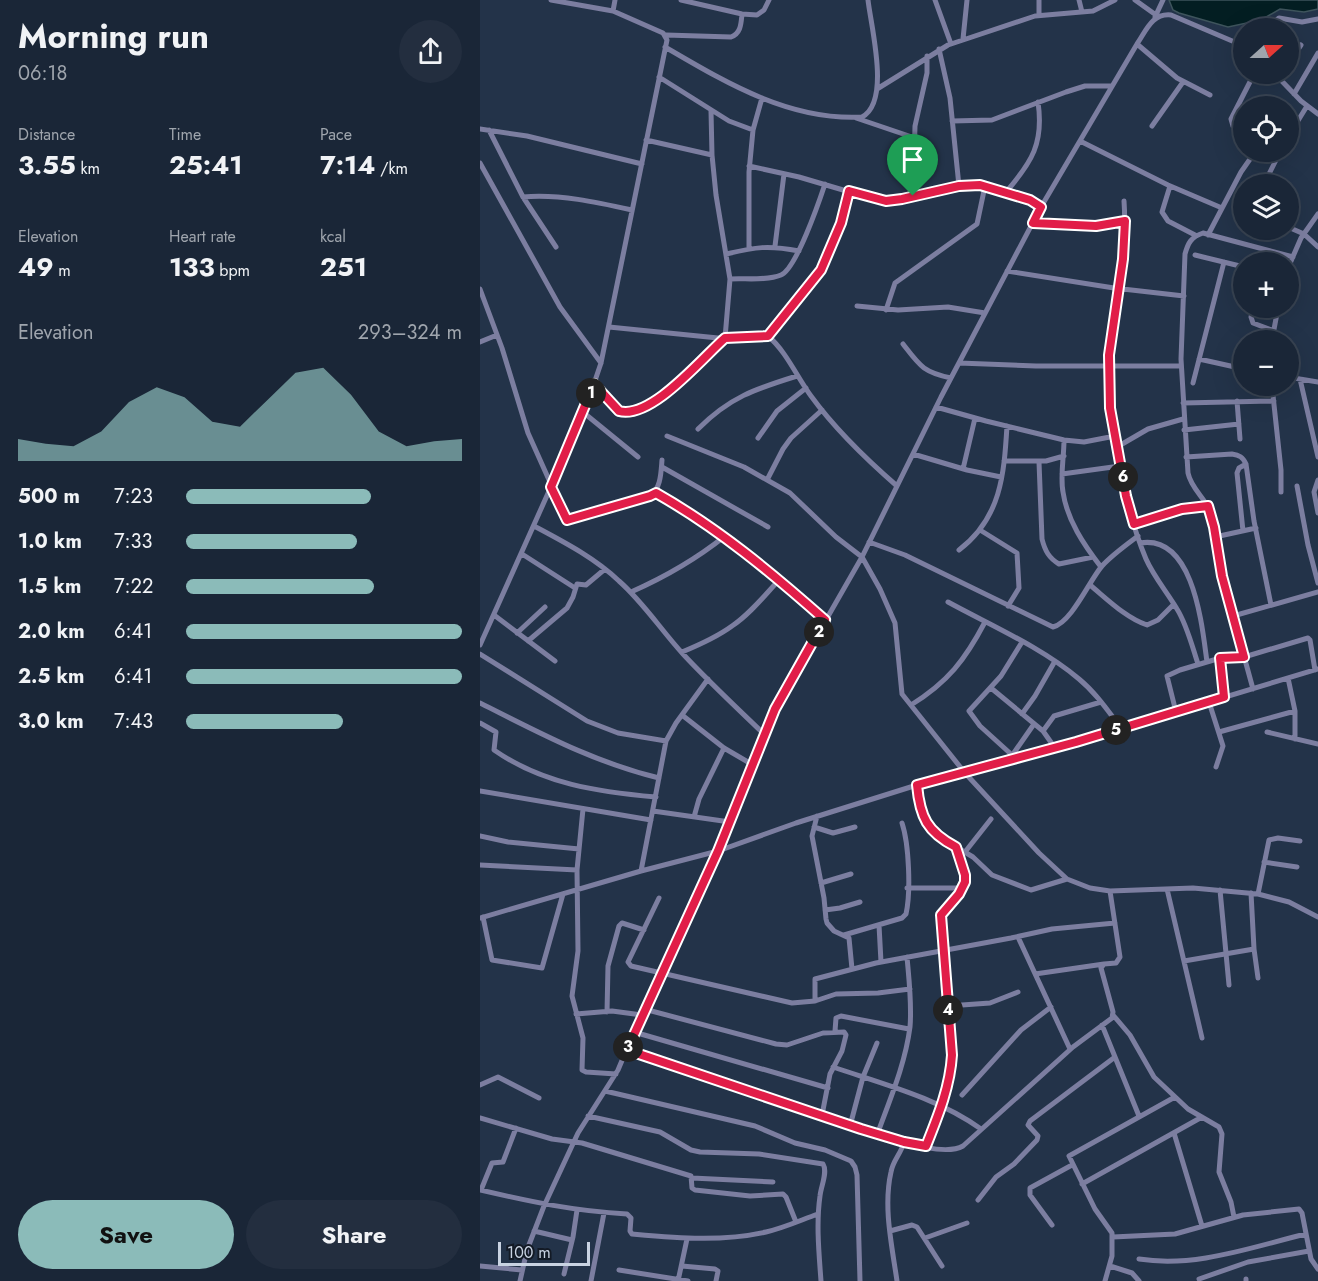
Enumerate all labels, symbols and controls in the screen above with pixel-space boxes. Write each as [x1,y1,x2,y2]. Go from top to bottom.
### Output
text: Morning run [18,13,209,60]
north arrow [1233,18,1299,84]
map controls [1233,18,1299,396]
button: share [399,20,462,83]
text: 06:18 [18,59,67,88]
button: locate [1233,96,1299,162]
text: Distance [18,123,75,146]
text: Time [169,123,201,146]
text: Pace [320,123,352,146]
pin [887,134,938,196]
icon: arrive [896,143,929,176]
text: 3.55 [18,146,76,184]
text: 25:41 [169,146,243,184]
text: 7:14 [320,146,375,184]
text: km [76,157,100,180]
text: /km [375,157,408,180]
button: layers [1233,174,1299,240]
text: Elevation [18,225,78,248]
text: Heart rate [169,225,236,248]
text: kcal [320,225,346,248]
text: 49 [18,248,54,286]
text: 133 [169,248,215,286]
text: 251 [320,248,367,286]
button: + [1233,252,1299,318]
text: m [54,259,71,282]
text: bpm [215,259,250,282]
text: Elevation [18,318,93,347]
text: 293–324 m [358,318,462,347]
button: − [1233,330,1299,396]
pin: 1 [576,378,606,408]
text: 1 [587,381,595,404]
pin: 6 [1108,462,1138,492]
text: 6 [1118,465,1128,488]
text: 500 m [18,482,80,511]
text: 7:23 [114,482,153,511]
text: 1.0 km [18,527,82,556]
text: 7:33 [114,527,152,556]
text: 1.5 km [18,572,81,601]
text: 7:22 [114,572,153,601]
text: 2.0 km [18,617,85,646]
text: 6:41 [114,617,152,646]
pin: 2 [804,617,834,647]
text: 2 [814,620,824,643]
text: 2.5 km [18,662,84,691]
text: 6:41 [114,662,152,691]
text: 3.0 km [18,707,84,736]
text: 7:43 [114,707,153,736]
pin: 5 [1101,715,1131,745]
text: 5 [1111,718,1121,741]
pin: 4 [933,995,963,1025]
text: 4 [942,998,954,1021]
pin: 3 [613,1032,643,1062]
text: 3 [623,1035,633,1058]
button: Save [18,1200,234,1269]
button: Share [246,1200,462,1269]
scale bar [498,1239,590,1266]
text: 100 m [507,1241,551,1264]

